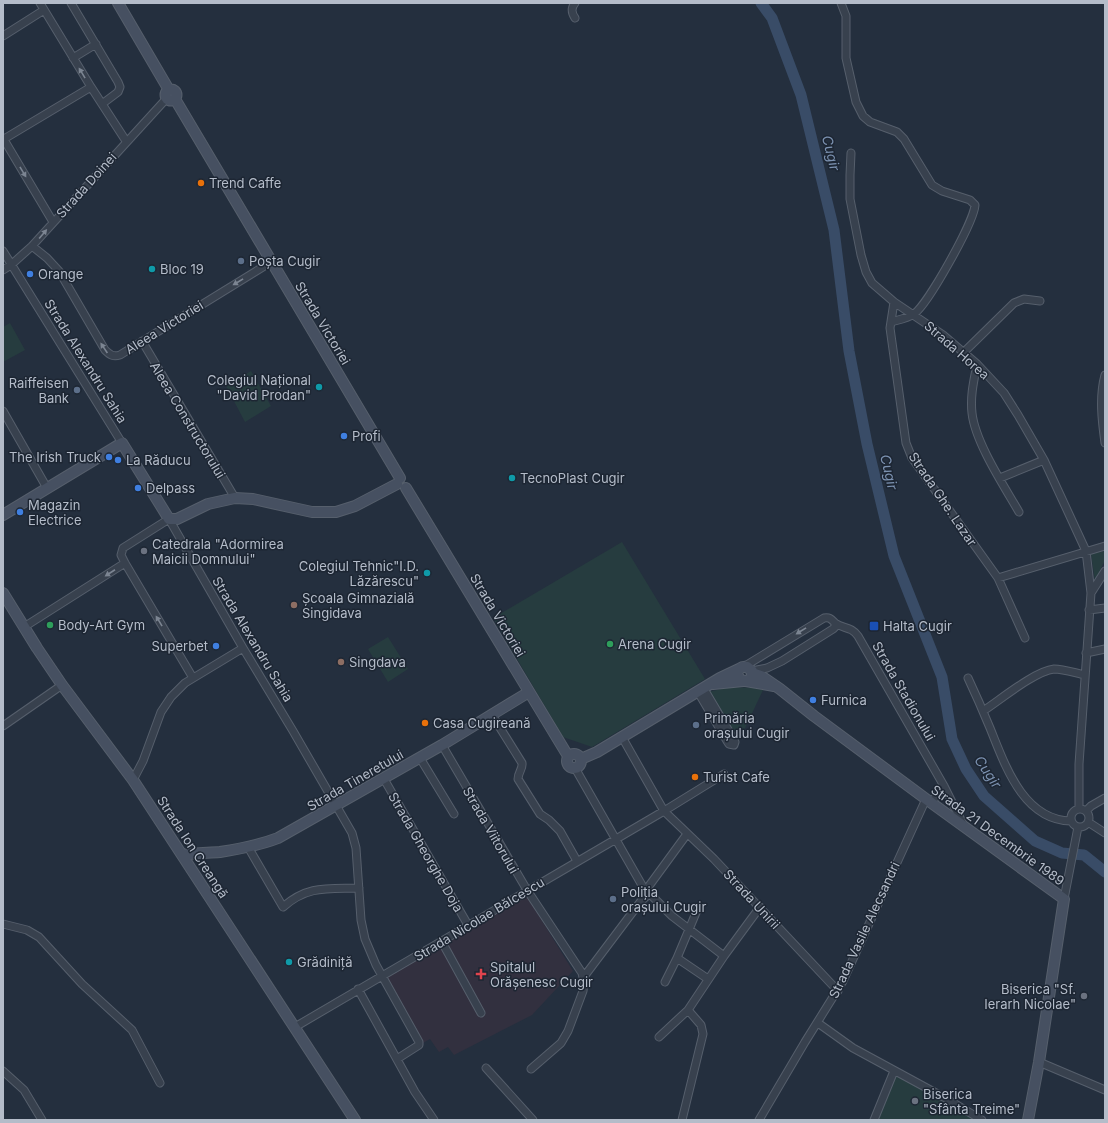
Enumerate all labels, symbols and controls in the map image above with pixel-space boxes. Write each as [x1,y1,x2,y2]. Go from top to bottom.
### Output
one-way arrow [79,67,86,79]
water label: Cugir [819,133,844,173]
street label: Strada Doinei [52,149,120,221]
one-way arrow [20,166,27,178]
place label: Trend Caffe [209,175,281,191]
marker: Trend Caffe [196,178,206,188]
one-way arrow [38,228,47,239]
place label: Poșta Cugir [249,253,320,269]
marker: Poșta Cugir [236,256,246,266]
place label: Bloc 19 [160,261,204,277]
marker: Bloc 19 [147,264,157,274]
place label: Orange [38,266,83,282]
marker: Orange [25,269,35,279]
one-way arrow [232,279,244,286]
street label: Strada Victoriei [292,279,354,367]
street label: Strada Alexandru Sahia [41,296,131,426]
street label: Aleea Victoriei [122,297,206,357]
street label: Strada Horea [921,317,993,383]
one-way arrow [100,343,108,353]
street label: Aleea Constructorului [147,359,229,481]
place label: Colegiul Național "David Prodan" [207,372,311,403]
place label: Raiffeisen Bank [9,375,69,406]
marker: Colegiul Național "David Prodan" [314,382,324,392]
marker: Raiffeisen Bank [72,385,82,395]
place label: Profi [352,428,381,444]
marker: Profi [339,431,349,441]
place label: The Irish Truck [9,449,101,465]
street label: Strada Ghe. Lazar [906,449,980,549]
marker: The Irish Truck [104,452,114,462]
place label: La Răducu [126,452,191,468]
water label: Cugir [877,453,902,492]
marker: La Răducu [113,455,123,465]
place label: TecnoPlast Cugir [520,470,625,486]
marker: TecnoPlast Cugir [507,473,517,483]
place label: Delpass [146,480,195,496]
marker: Delpass [133,483,143,493]
place label: Magazin Electrice [28,497,81,528]
marker: Magazin Electrice [15,507,25,517]
place label: Catedrala "Adormirea Maicii Domnului" [152,536,284,567]
marker: Catedrala "Adormirea Maicii Domnului" [139,546,149,556]
place label: Colegiul Tehnic"I.D. Lăzărescu" [299,558,419,589]
marker: Colegiul Tehnic"I.D. Lăzărescu" [422,568,432,578]
one-way arrow [104,569,115,576]
street label: Strada Victoriei [467,571,529,659]
street label: Strada Alexandru Sahia [209,574,297,704]
place label: Școala Gimnazială Singidava [302,590,414,621]
marker: Școala Gimnazială Singidava [289,600,299,610]
one-way arrow [155,616,163,626]
place label: Body-Art Gym [58,617,145,633]
place label: Halta Cugir [883,618,952,634]
marker: Body-Art Gym [45,620,55,630]
marker: Halta Cugir [868,620,880,632]
one-way arrow [796,628,807,635]
place label: Arena Cugir [618,636,691,652]
place label: Superbet [152,638,208,654]
marker: Arena Cugir [605,639,615,649]
street label: Strada Stadionului [869,639,939,743]
marker: Superbet [211,641,221,651]
place label: Singdava [349,654,406,670]
marker: Singdava [336,657,346,667]
place label: Furnica [821,692,867,708]
marker: Furnica [808,695,818,705]
place label: Primăria orașului Cugir [704,710,789,741]
place label: Casa Cugireană [433,715,531,731]
marker: Casa Cugireană [420,718,430,728]
marker: Primăria orașului Cugir [691,720,701,730]
street label: Strada Tineretului [304,746,406,814]
water label: Cugir [971,752,1006,792]
place label: Turist Cafe [703,769,770,785]
marker: Turist Cafe [690,772,700,782]
street label: Strada 21 Decembrie 1989 [928,781,1068,889]
street label: Strada Viitorului [460,784,522,876]
street label: Strada Gheorghe Doja [385,789,467,915]
street label: Strada Ion Creangă [154,793,232,901]
street label: Strada Vasile Alecsandri [825,859,903,1001]
street label: Strada Unirii [720,866,784,932]
street label: Strada Nicolae Bălcescu [411,874,547,964]
place label: Poliția orașului Cugir [621,884,706,915]
marker: Poliția orașului Cugir [608,894,618,904]
place label: Grădiniță [297,954,352,971]
marker: Grădiniță [284,957,294,967]
place label: Spitalul Orășenesc Cugir [490,959,593,990]
marker: Spitalul Orășenesc Cugir [475,968,487,980]
place label: Biserica "Sf. Ierarh Nicolae" [984,981,1076,1012]
marker: Biserica "Sf. Ierarh Nicolae" [1079,991,1089,1001]
place label: Biserica "Sfânta Treime" [923,1086,1020,1117]
marker: Biserica "Sfânta Treime" [910,1096,920,1106]

